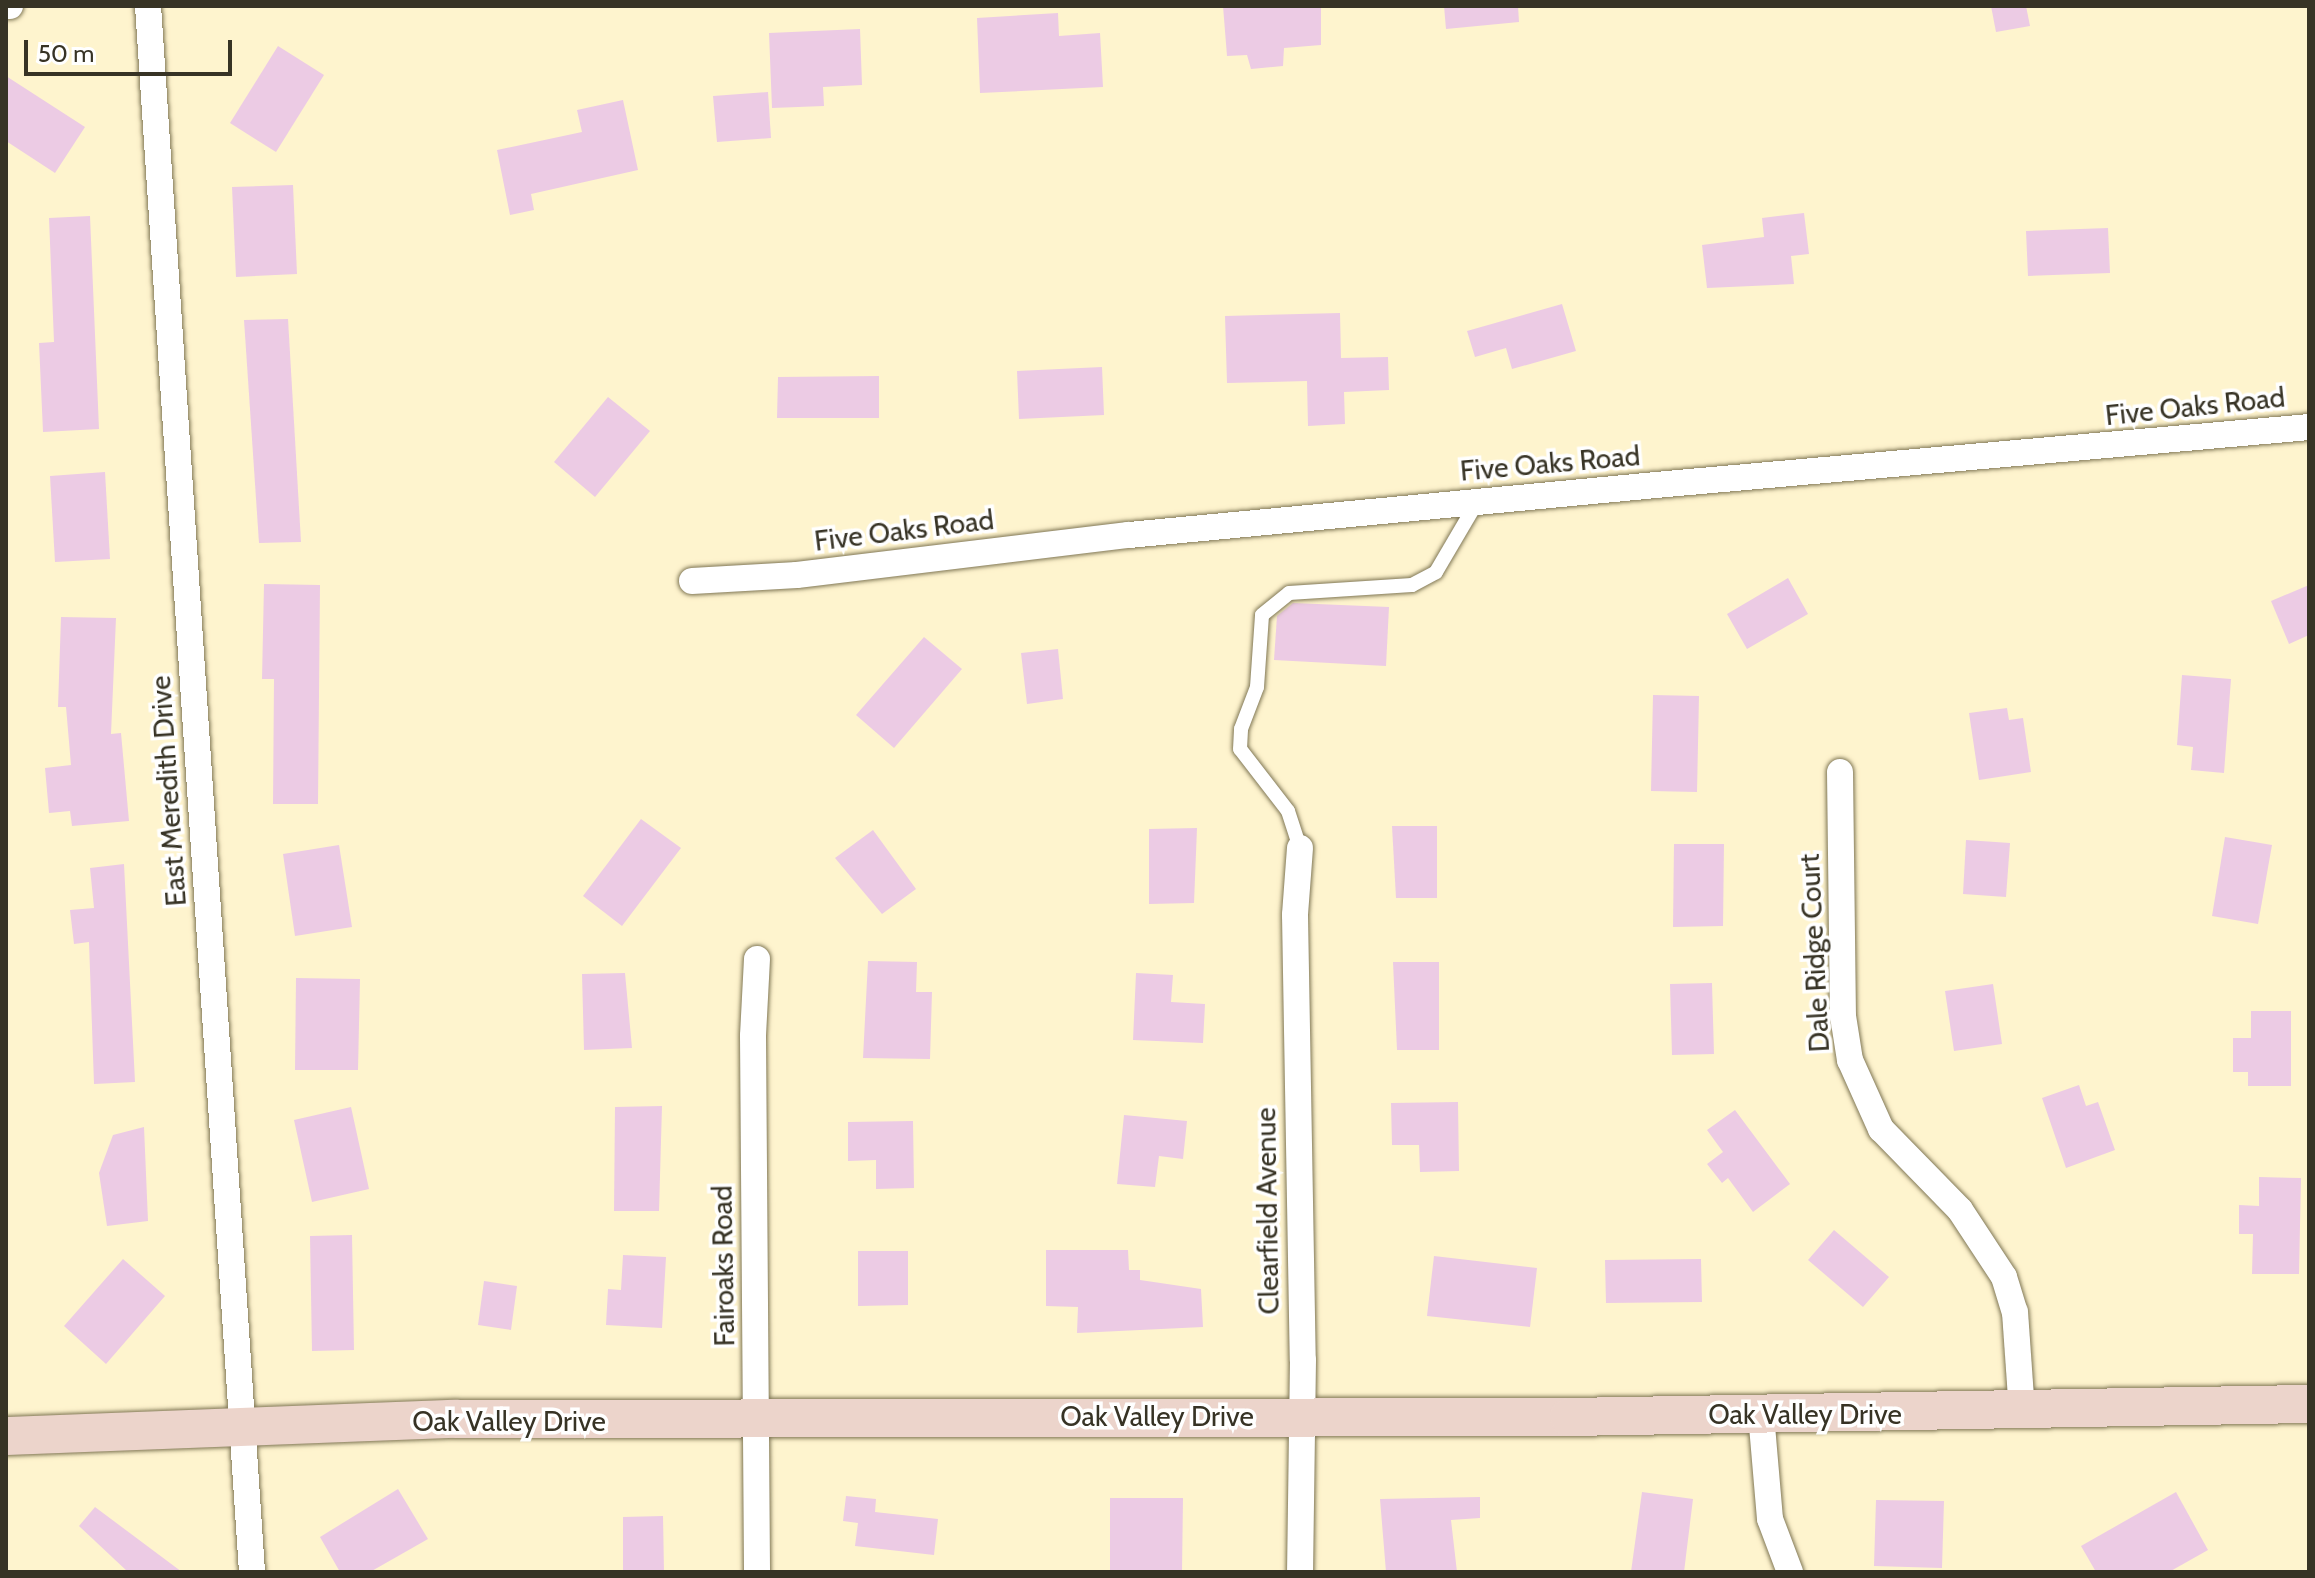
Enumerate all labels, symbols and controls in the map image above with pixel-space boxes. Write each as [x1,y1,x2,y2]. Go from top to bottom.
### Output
scale bar [28,24,236,74]
text: 50 m [38,39,94,68]
street label: Five Oaks Road [2104,380,2286,432]
street label: Five Oaks Road [1459,438,1641,488]
street label: Five Oaks Road [812,502,996,558]
street label: East Meredith Drive [143,675,193,907]
street label: Dale Ridge Court [1792,853,1836,1053]
street label: Clearfield Avenue [1248,1107,1286,1315]
street label: Fairoaks Road [705,1185,741,1347]
street label: Oak Valley Drive [1708,1397,1902,1431]
street label: Oak Valley Drive [1060,1399,1254,1433]
street label: Oak Valley Drive [412,1404,606,1438]

